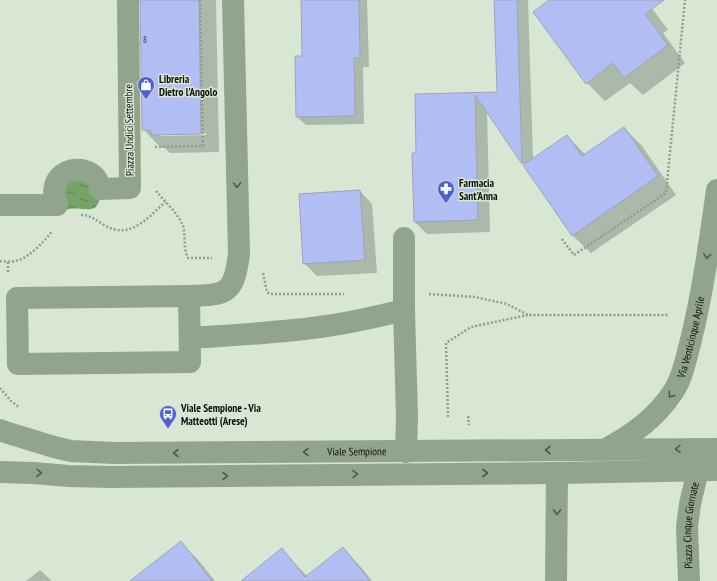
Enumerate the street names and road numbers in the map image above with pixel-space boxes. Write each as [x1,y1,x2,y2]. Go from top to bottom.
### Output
street label: Piazza Undici Settembre [121,83,137,176]
street label: Via Venticinque Aprile [674,295,707,381]
street label: Viale Sempione [326,444,387,459]
street label: Piazza Cinque Giornate [680,480,702,569]

